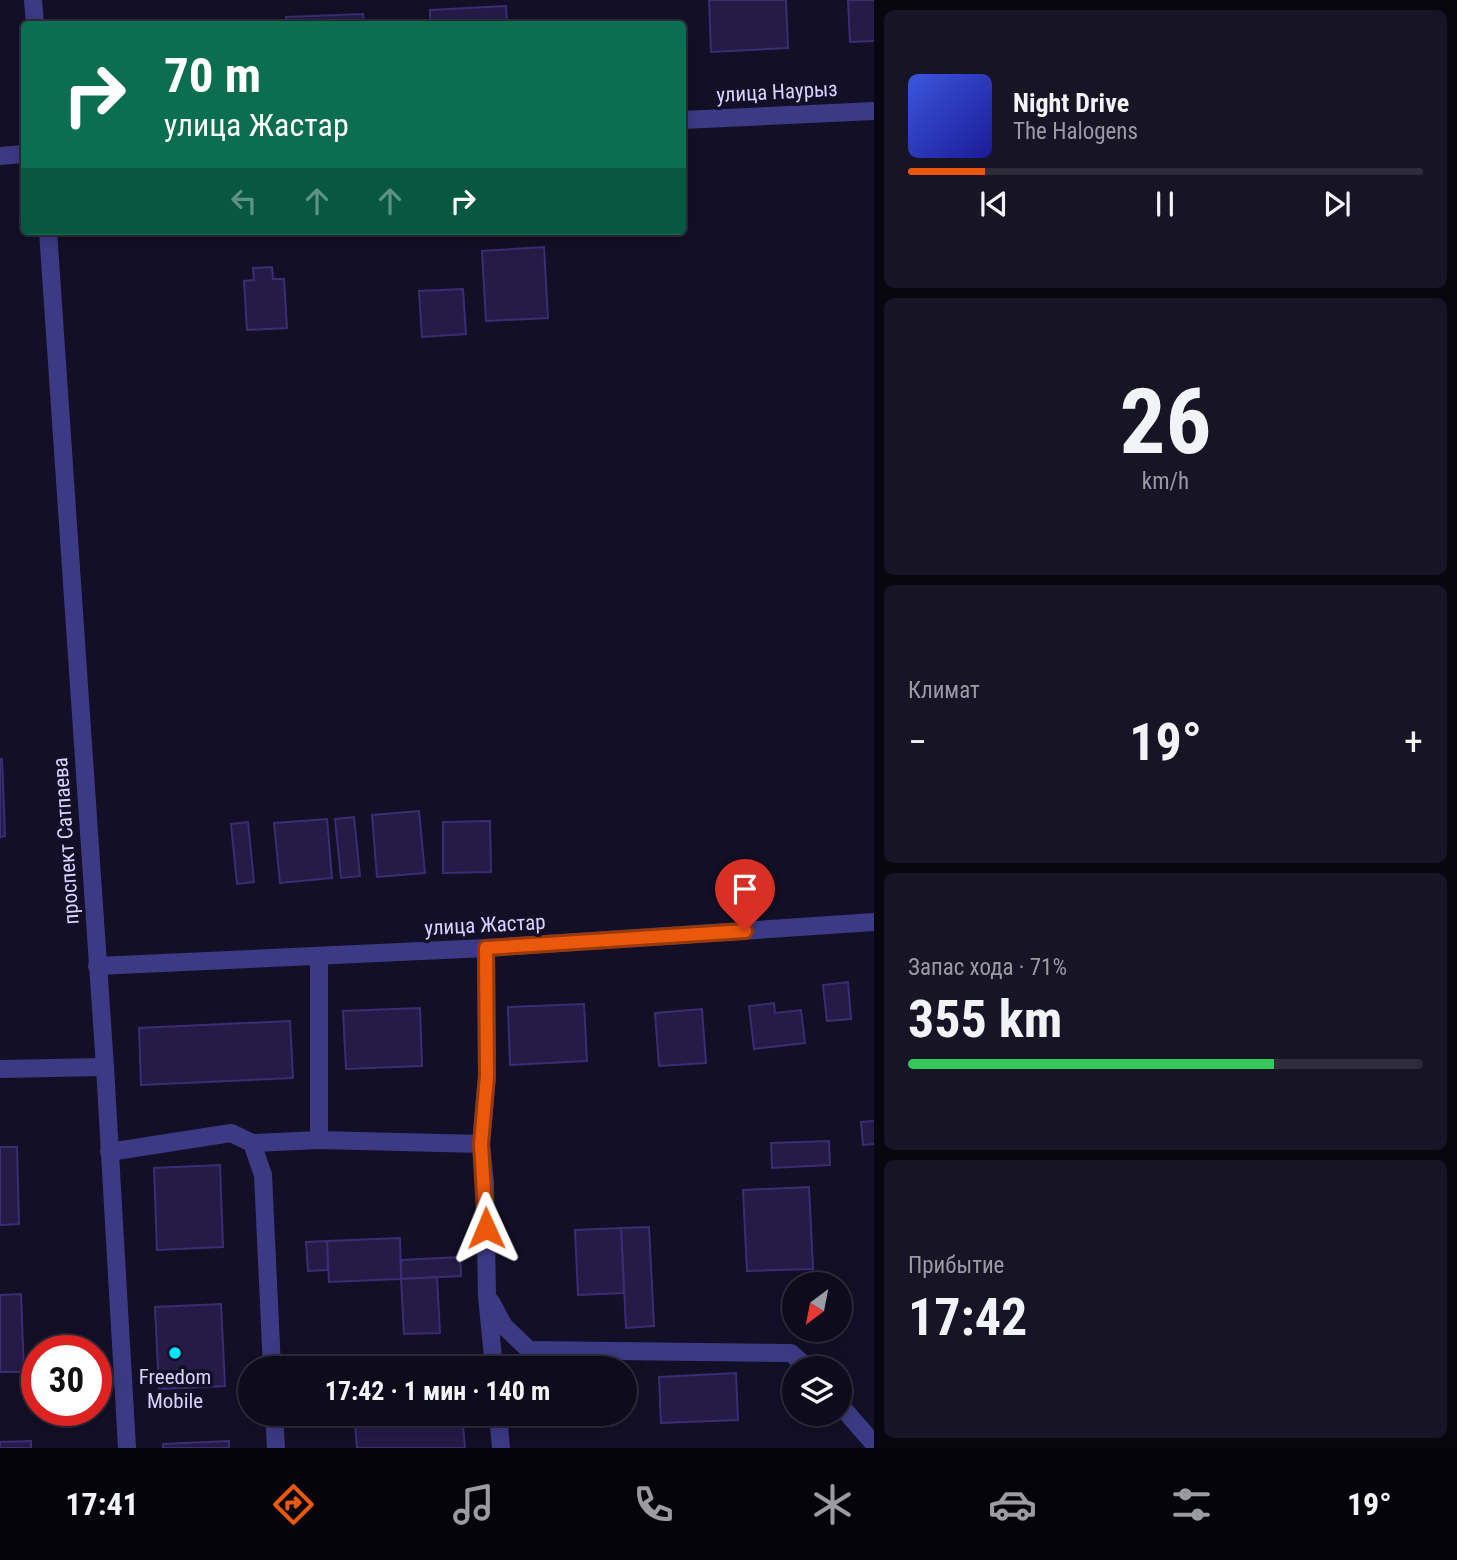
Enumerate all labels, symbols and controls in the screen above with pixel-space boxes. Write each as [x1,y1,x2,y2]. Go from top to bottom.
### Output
text: 70 m [164,47,261,104]
icon: right [49,49,140,140]
street label: улица Наурыз [716,77,838,107]
text: Night Drive [1013,88,1129,118]
text: улица Жастар [164,106,349,144]
text: The Halogens [1013,118,1138,145]
icon: left [225,182,263,220]
icon: ahead [298,182,336,220]
icon: ahead [371,182,409,220]
icon: right [444,182,482,220]
icon: previous [975,185,1013,223]
icon: pause [1146,185,1184,223]
icon: next [1318,185,1356,223]
text: 26 [1120,369,1211,475]
text: km/h [1142,468,1189,495]
text: Климат [908,677,980,704]
text: 19° [1129,712,1202,773]
text: − [908,720,927,764]
text: + [1404,720,1423,764]
street label: проспект Сатпаева [48,757,84,925]
pin [715,859,775,931]
icon: arrive [726,870,764,908]
street label: улица Жастар [424,910,546,940]
text: Запас хода · 71% [908,954,1067,981]
text: 355 km [908,989,1062,1050]
position arrow [449,1191,523,1265]
text: Прибытие [908,1252,1004,1279]
north arrow [782,1272,852,1342]
map controls [782,1272,852,1426]
text: 17:42 [908,1287,1027,1348]
speed limit sign: 30 [21,1335,112,1426]
marker: Freedom Mobile [167,1345,183,1361]
button: layers [782,1356,852,1426]
place label: Freedom Mobile [139,1365,211,1413]
text: 17:42 · 1 мин · 140 m [325,1376,550,1406]
icon: directions [269,1480,318,1529]
icon: music [449,1480,498,1529]
icon: phone [629,1480,678,1529]
icon: climate [808,1480,857,1529]
icon: car [988,1480,1037,1529]
icon: filters [1167,1480,1216,1529]
text: 17:41 [65,1485,139,1523]
text: 19° [1347,1485,1392,1523]

